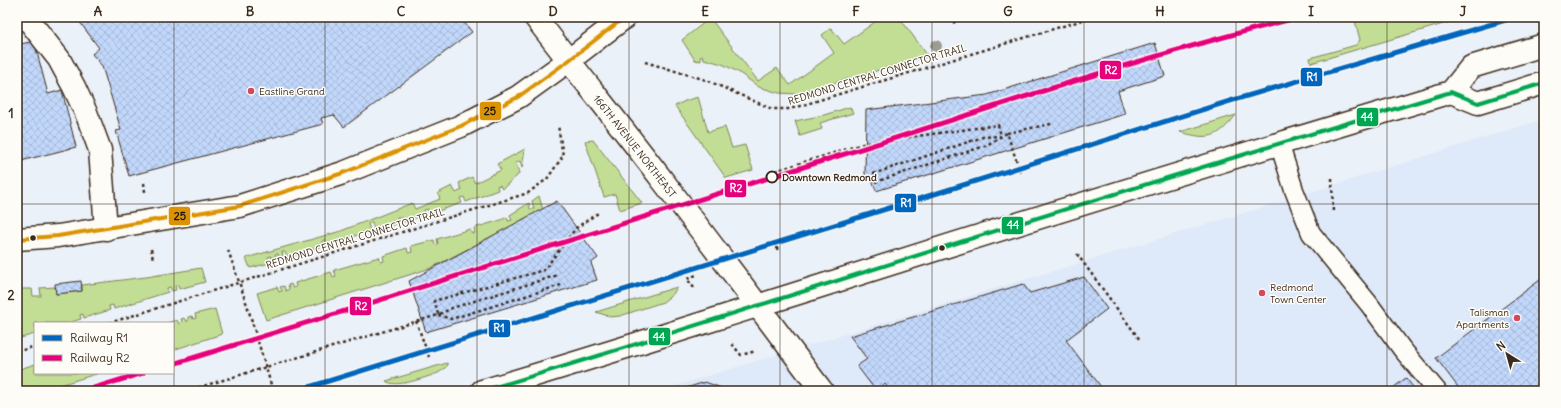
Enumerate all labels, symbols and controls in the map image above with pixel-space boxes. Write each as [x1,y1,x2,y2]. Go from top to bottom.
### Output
text: A [94,3,103,20]
text: B [246,3,255,20]
text: C [397,3,406,20]
text: D [548,3,558,20]
text: E [701,3,709,20]
text: F [852,3,860,20]
text: G [1003,3,1013,20]
text: H [1155,3,1165,20]
text: I [1308,3,1314,20]
text: J [1460,3,1467,20]
street label: REDMOND CENTRAL CONNECTOR TRAIL [786,41,969,108]
line badge: R2 [1099,60,1122,80]
text: R2 [1104,63,1118,77]
line badge: R1 [1300,67,1323,87]
text: R1 [1306,70,1318,84]
place label: Eastline Grand [259,85,325,98]
marker: Eastline Grand [246,86,256,96]
street label: 166TH AVENUE NORTHEAST [590,92,679,200]
line badge: 25 [479,101,502,121]
text: 25 [484,104,496,118]
text: 1 [8,105,14,122]
line badge: 44 [1356,107,1379,127]
text: 44 [1361,110,1374,124]
marker: Downtown Redmond [765,170,779,184]
place label: Downtown Redmond [782,171,877,184]
line badge: R2 [724,179,747,198]
text: R2 [729,181,743,195]
line badge: R1 [894,193,917,213]
text: R1 [900,196,912,210]
street label: REDMOND CENTRAL CONNECTOR TRAIL [264,205,447,272]
line badge: 25 [168,206,191,226]
text: 25 [174,209,186,223]
line badge: 44 [1001,216,1024,235]
text: 44 [1007,218,1020,232]
unlabelled marker [28,233,38,243]
unlabelled marker [937,243,947,253]
place label: Redmond Town Center [1270,281,1326,306]
text: 2 [7,287,15,304]
marker: Redmond Town Center [1257,288,1267,298]
line badge: R2 [349,296,372,316]
text: R2 [354,299,368,313]
place label: Talisman Apartments [1456,306,1509,331]
marker: Talisman Apartments [1512,313,1522,323]
line badge: R1 [488,319,511,338]
text: R1 [493,321,505,335]
legend [34,322,174,374]
line badge: 44 [648,327,671,346]
text: Railway R1 [70,330,128,345]
text: 44 [653,330,666,344]
north arrow [1487,334,1527,374]
text: N [1494,338,1508,354]
text: Railway R2 [70,350,130,365]

